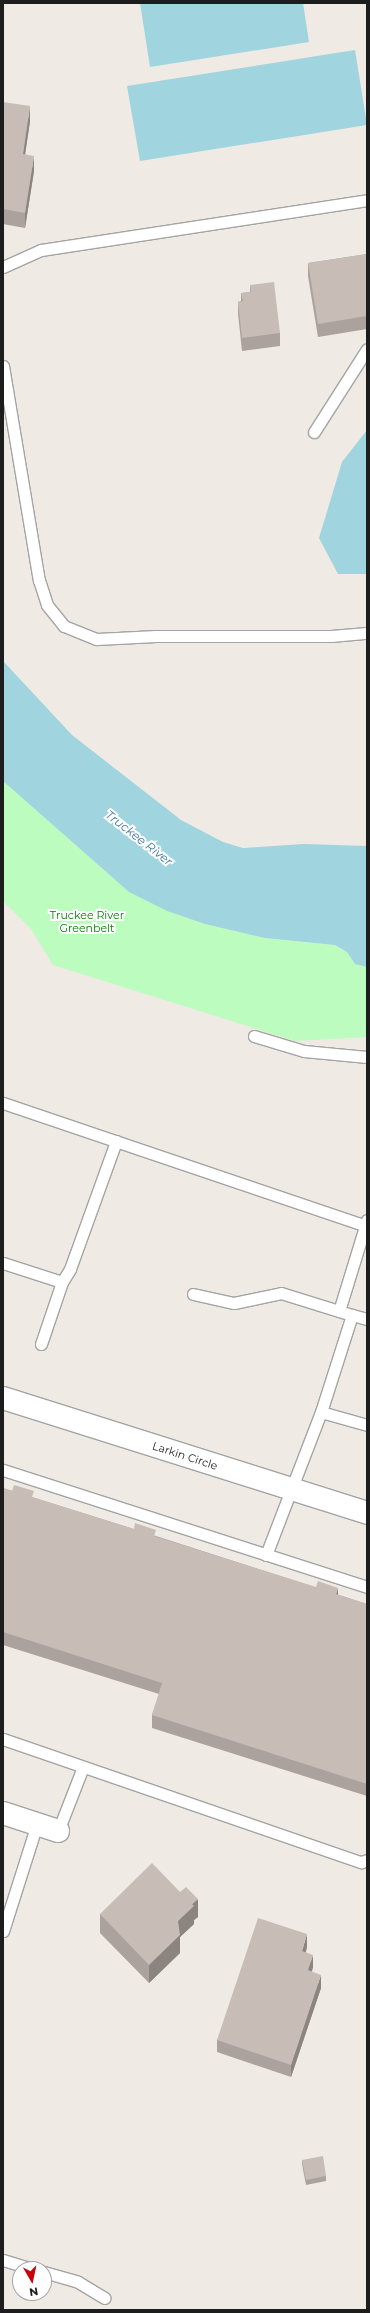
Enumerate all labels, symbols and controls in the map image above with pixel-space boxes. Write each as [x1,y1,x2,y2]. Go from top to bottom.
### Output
water label: Truckee River [103,807,175,869]
park label: Truckee River Greenbelt [50,909,124,935]
street label: Larkin Circle [151,1439,219,1473]
north arrow [12,2261,52,2301]
text: N [28,2284,39,2299]

